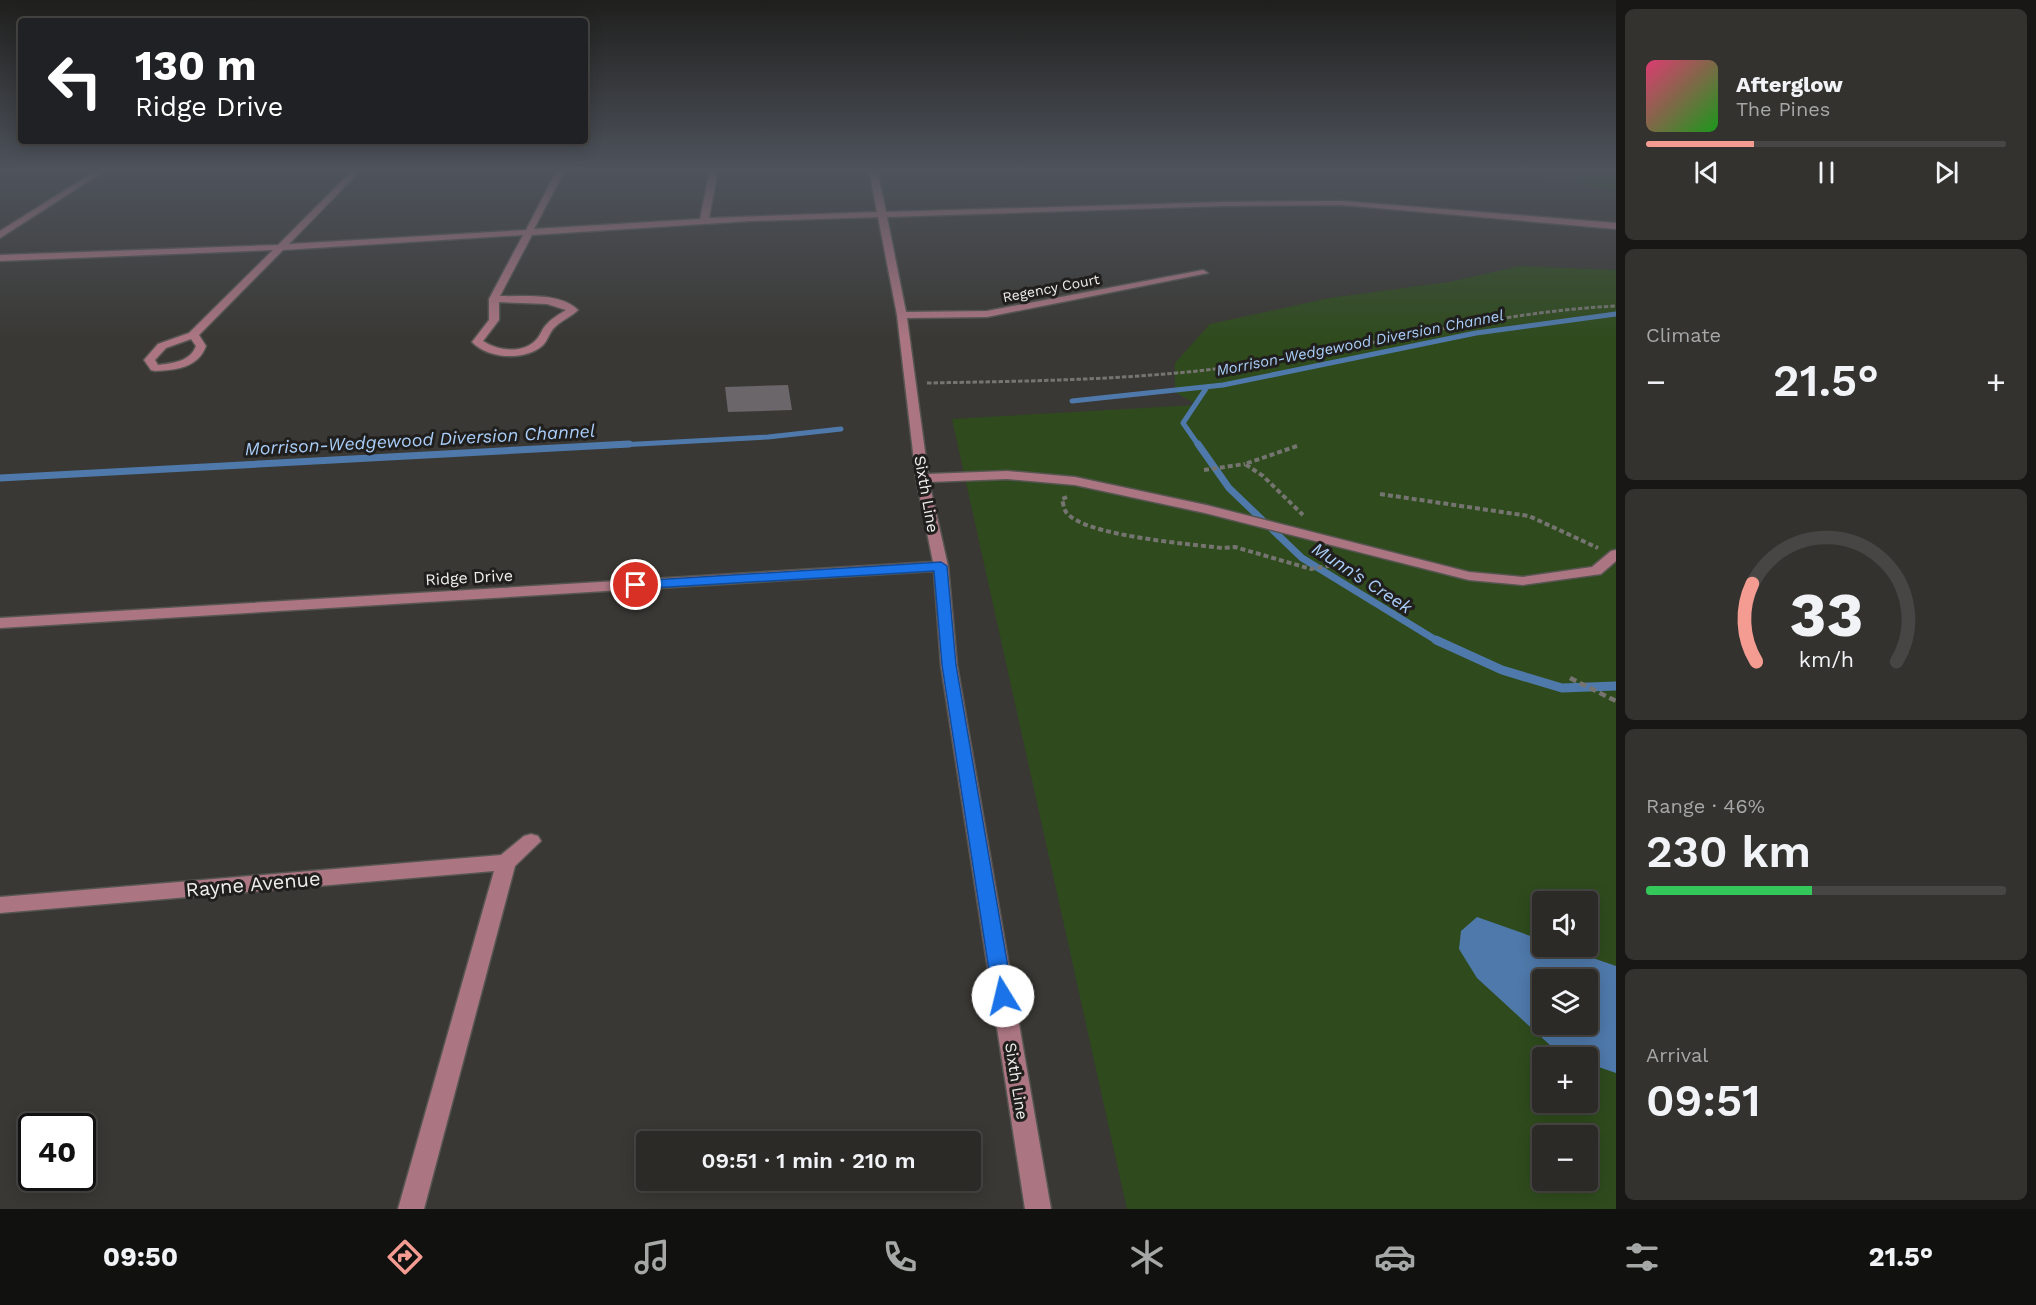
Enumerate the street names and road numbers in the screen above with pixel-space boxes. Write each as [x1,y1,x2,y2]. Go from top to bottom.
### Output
street label: Regency Court [1001,271,1101,305]
street label: Sixth Line [910,454,943,534]
street label: Ridge Drive [425,566,513,589]
street label: Rayne Avenue [185,866,321,902]
street label: Sixth Line [1001,1041,1032,1121]

